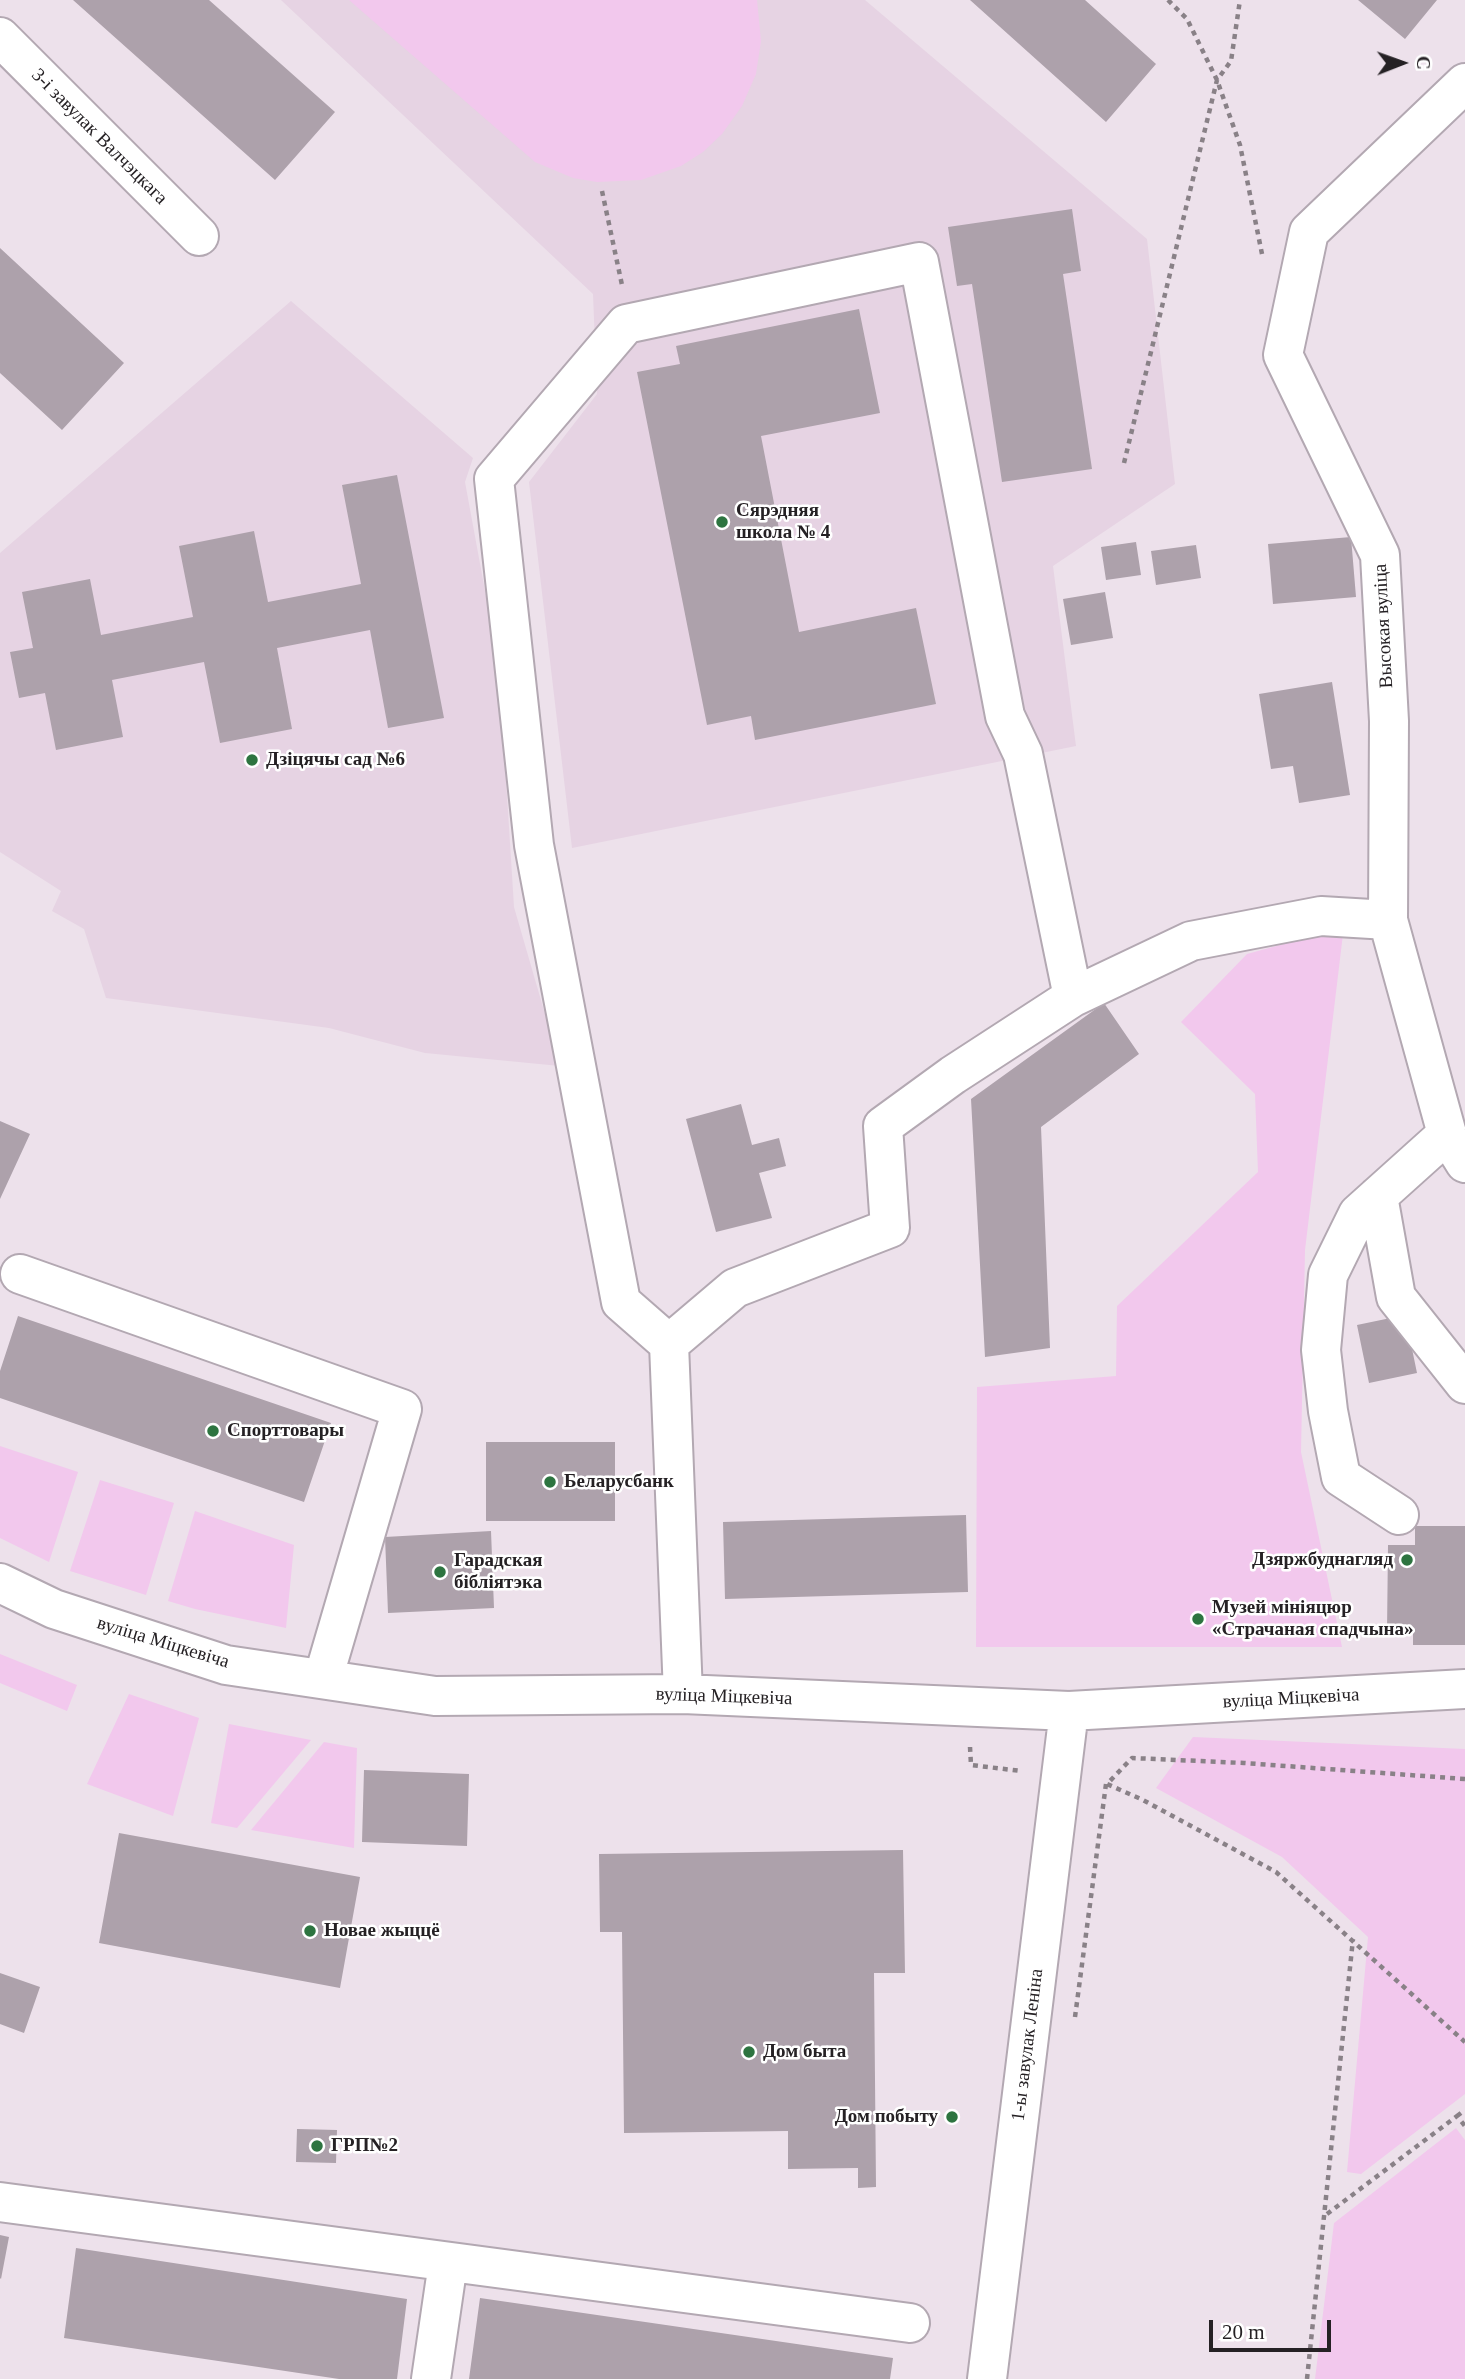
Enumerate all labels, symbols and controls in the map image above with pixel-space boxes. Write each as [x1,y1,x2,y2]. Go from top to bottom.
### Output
north arrow [1367,28,1437,98]
text: С [1413,56,1434,70]
street label: 3-і завулак Валчэцкага [26,64,172,210]
place label: Сярэдняя школа № 4 [736,500,830,544]
marker: Сярэдняя школа № 4 [714,514,730,530]
street label: Высокая вуліца [1369,563,1399,689]
place label: Дзіцячы сад №6 [266,749,405,771]
marker: Дзіцячы сад №6 [244,752,260,768]
place label: Спорттовары [227,1420,344,1442]
marker: Спорттовары [205,1423,221,1439]
place label: Беларусбанк [564,1471,674,1493]
marker: Беларусбанк [542,1474,558,1490]
place label: Дзяржбуднагляд [1252,1549,1393,1571]
place label: Гарадская бібліятэка [454,1550,542,1594]
marker: Дзяржбуднагляд [1399,1552,1415,1568]
marker: Гарадская бібліятэка [432,1564,448,1580]
place label: Музей мініяцюр «Страчаная спадчына» [1212,1597,1414,1641]
marker: Музей мініяцюр «Страчаная спадчына» [1190,1611,1206,1627]
street label: вуліца Міцкевіча [94,1612,232,1674]
street label: вуліца Міцкевіча [655,1683,793,1711]
street label: вуліца Міцкевіча [1222,1684,1360,1714]
place label: Новае жыццё [324,1920,440,1942]
marker: Новае жыццё [302,1923,318,1939]
street label: 1-ы завулак Леніна [1007,1967,1049,2123]
place label: Дом быта [763,2041,846,2063]
marker: Дом быта [741,2044,757,2060]
place label: Дом побыту [835,2106,938,2128]
marker: Дом побыту [944,2109,960,2125]
place label: ГРП№2 [331,2135,398,2157]
marker: ГРП№2 [309,2138,325,2154]
scale bar [1213,2306,1336,2350]
text: 20 m [1222,2320,1265,2344]

